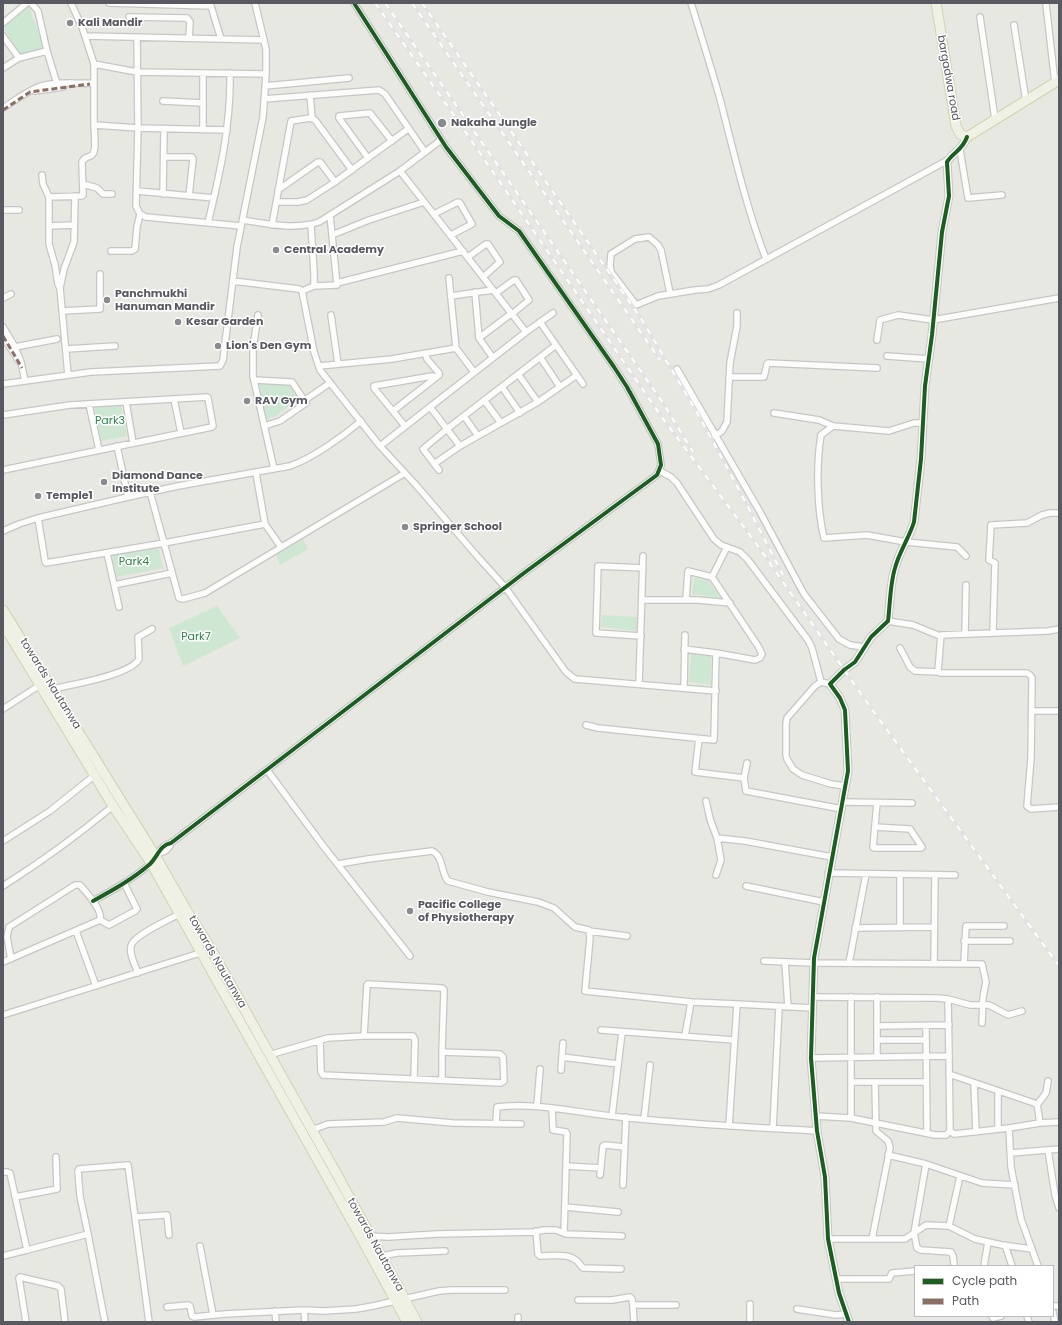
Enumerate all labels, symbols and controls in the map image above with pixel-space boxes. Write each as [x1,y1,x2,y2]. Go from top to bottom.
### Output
place label: Kali Mandir [78,16,142,30]
marker: Kali Mandir [65,18,75,28]
street label: bargadwa road [934,34,962,122]
place label: Nakaha Jungle [451,116,537,130]
marker: Nakaha Jungle [436,117,448,129]
place label: Central Academy [284,243,384,257]
marker: Central Academy [271,245,281,255]
place label: Panchmukhi Hanuman Mandir [115,287,215,313]
marker: Panchmukhi Hanuman Mandir [102,295,112,305]
place label: Kesar Garden [186,315,263,329]
marker: Kesar Garden [173,317,183,327]
place label: Lion's Den Gym [226,339,311,353]
marker: Lion's Den Gym [213,341,223,351]
place label: RAV Gym [255,394,308,408]
marker: RAV Gym [242,396,252,406]
park label: Park3 [95,414,125,428]
place label: Diamond Dance Institute [112,469,203,495]
marker: Diamond Dance Institute [99,477,109,487]
place label: Temple1 [46,489,93,503]
marker: Temple1 [33,491,43,501]
place label: Springer School [413,520,502,534]
marker: Springer School [400,522,410,532]
park label: Park4 [119,555,149,569]
park label: Park7 [181,630,211,644]
street label: towards Nautanwa [17,636,83,732]
place label: Pacific College of Physiotherapy [418,898,514,924]
marker: Pacific College of Physiotherapy [405,906,415,916]
street label: towards Nautanwa [185,913,249,1011]
street label: towards Nautanwa [344,1196,406,1294]
legend [914,1265,1054,1317]
text: Cycle path [952,1272,1017,1289]
text: Path [952,1292,979,1309]

